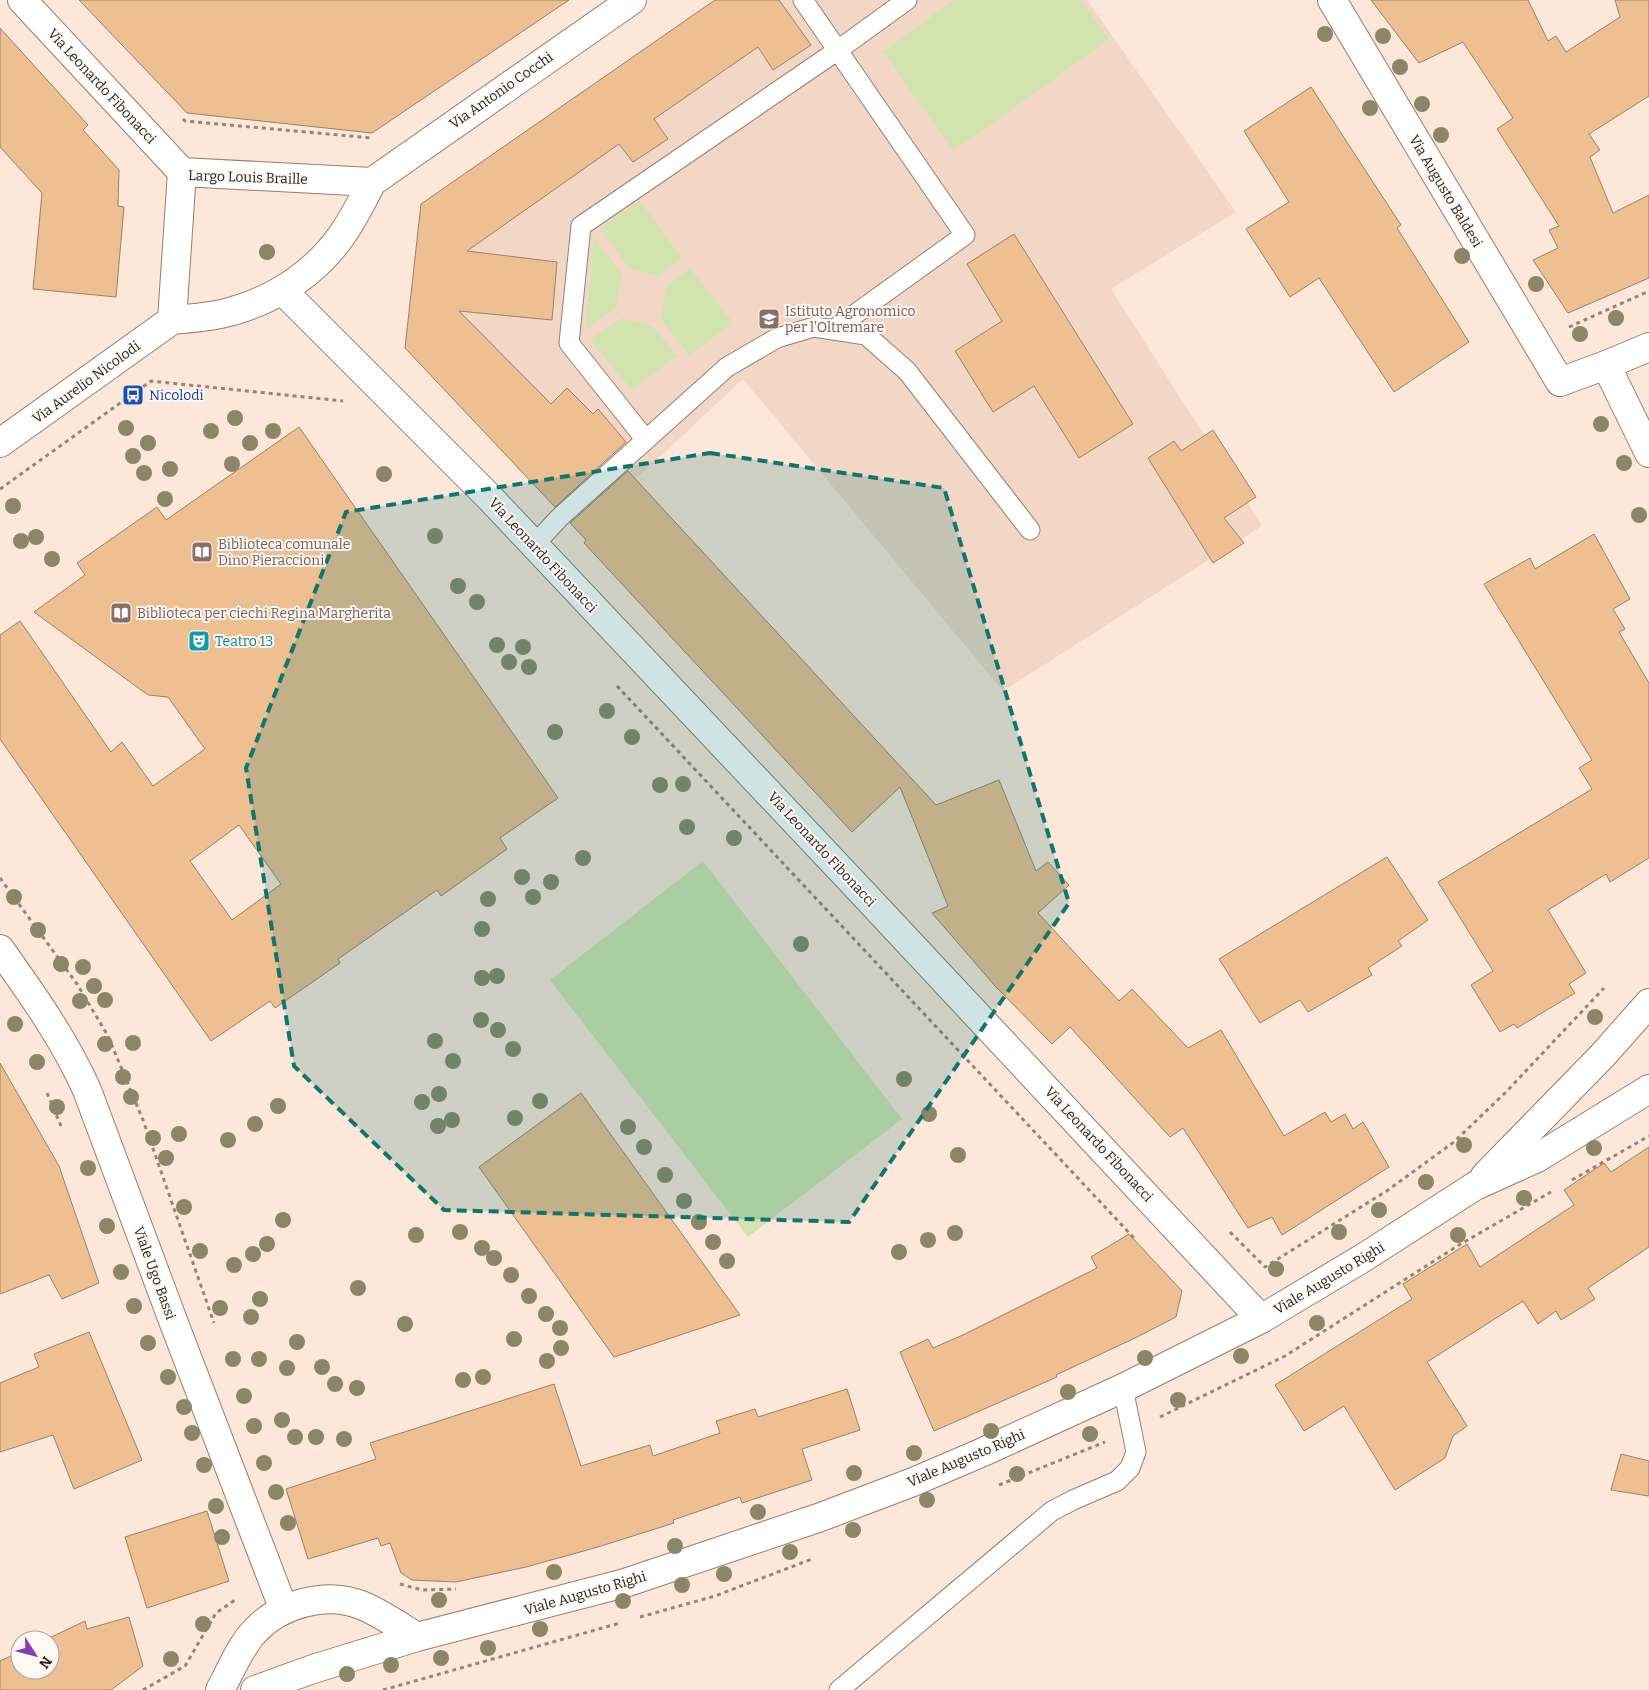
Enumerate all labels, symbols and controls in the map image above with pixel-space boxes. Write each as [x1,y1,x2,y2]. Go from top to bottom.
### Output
street label: Via Leonardo Fibonacci [44,25,159,147]
street label: Via Antonio Cocchi [446,48,556,132]
street label: Via Augusto Baldesi [1405,132,1486,250]
street label: Largo Louis Braille [188,167,308,188]
place label: Istituto Agronomico per l'Oltremare [785,303,916,336]
school or university icon: Istituto Agronomico per l'Oltremare [757,307,781,331]
street label: Via Aurelio Nicolodi [29,338,144,427]
bus stop icon: Nicolodi [121,383,145,407]
place label: Nicolodi [149,387,204,404]
street label: Via Leonardo Fibonacci [485,494,600,616]
place label: Biblioteca comunale Dino Pieraccioni [218,536,350,569]
library icon: Biblioteca comunale Dino Pieraccioni [190,540,214,564]
library icon: Biblioteca per ciechi Regina Margherita [109,601,133,625]
place label: Biblioteca per ciechi Regina Margherita [137,605,391,622]
theatre icon: Teatro 13 [187,629,211,653]
place label: Teatro 13 [215,633,273,650]
street label: Via Leonardo Fibonacci [764,788,879,910]
street label: Via Leonardo Fibonacci [1041,1083,1156,1205]
street label: Viale Ugo Bassi [130,1224,179,1322]
street label: Viale Augusto Righi [1271,1239,1388,1318]
street label: Viale Augusto Righi [905,1426,1028,1491]
street label: Viale Augusto Righi [522,1568,648,1619]
north arrow [10,1630,60,1680]
text: N [35,1653,55,1672]

